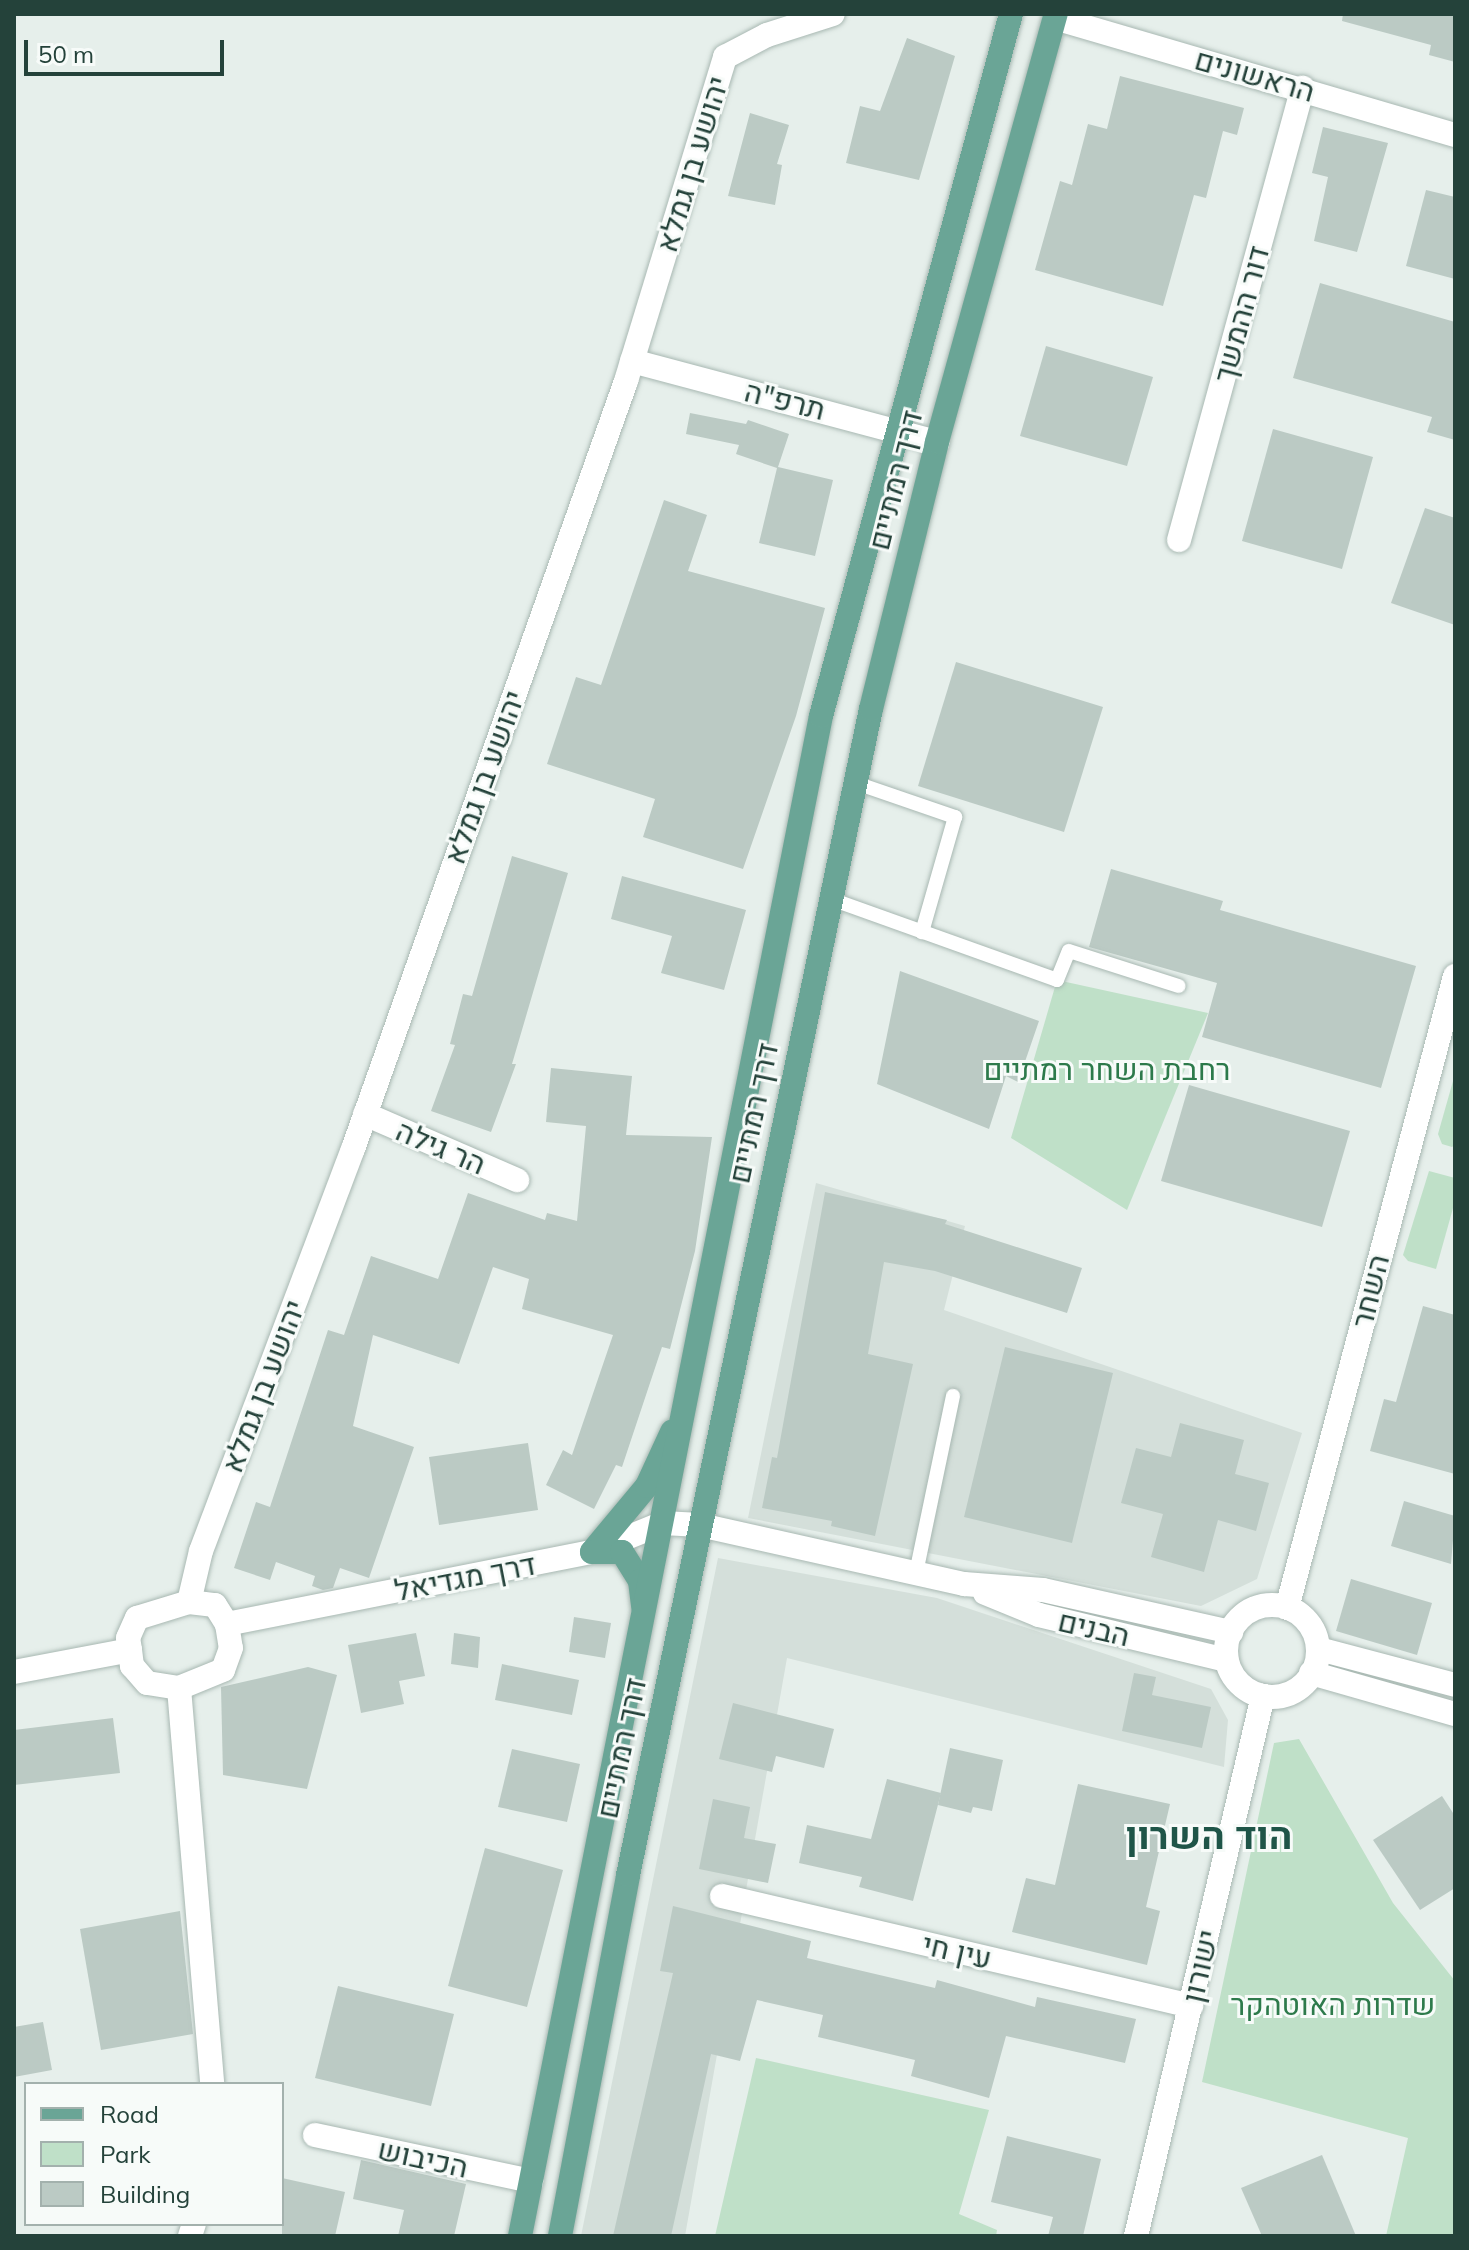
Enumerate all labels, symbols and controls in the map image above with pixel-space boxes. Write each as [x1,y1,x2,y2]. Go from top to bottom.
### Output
scale bar [28,24,228,74]
text: 50 m [38,39,94,69]
street label: הראשונים [1191,41,1319,109]
street label: יהושע בן גמלא [648,72,736,256]
street label: דור ההמשך [1205,242,1277,386]
street label: תרפ"ה [741,373,829,427]
street label: דרך רמתיים [860,406,930,554]
street label: יהושע בן גמלא [436,685,532,869]
street label: דרך רמתיים [721,1039,785,1187]
park label: רחבת השחר רמתיים [983,1051,1231,1087]
street label: הר גילה [391,1112,491,1182]
street label: השחר [1344,1251,1396,1331]
street label: יהושע בן גמלא [214,1295,312,1477]
street label: דרך מגדיאל [391,1546,539,1608]
street label: הבנים [1055,1602,1133,1654]
street label: דרך רמתיים [589,1674,653,1822]
district label: הוד השרון [1126,1813,1292,1859]
street label: עין חי [919,1926,995,1976]
street label: ישורון [1174,1926,1226,2006]
park label: שדרות האוטהקר [1231,1986,1435,2022]
legend [24,2082,284,2226]
text: Road [100,2099,159,2129]
street label: הכיבוש [375,2131,471,2185]
text: Park [100,2139,151,2169]
text: Building [100,2179,190,2209]

